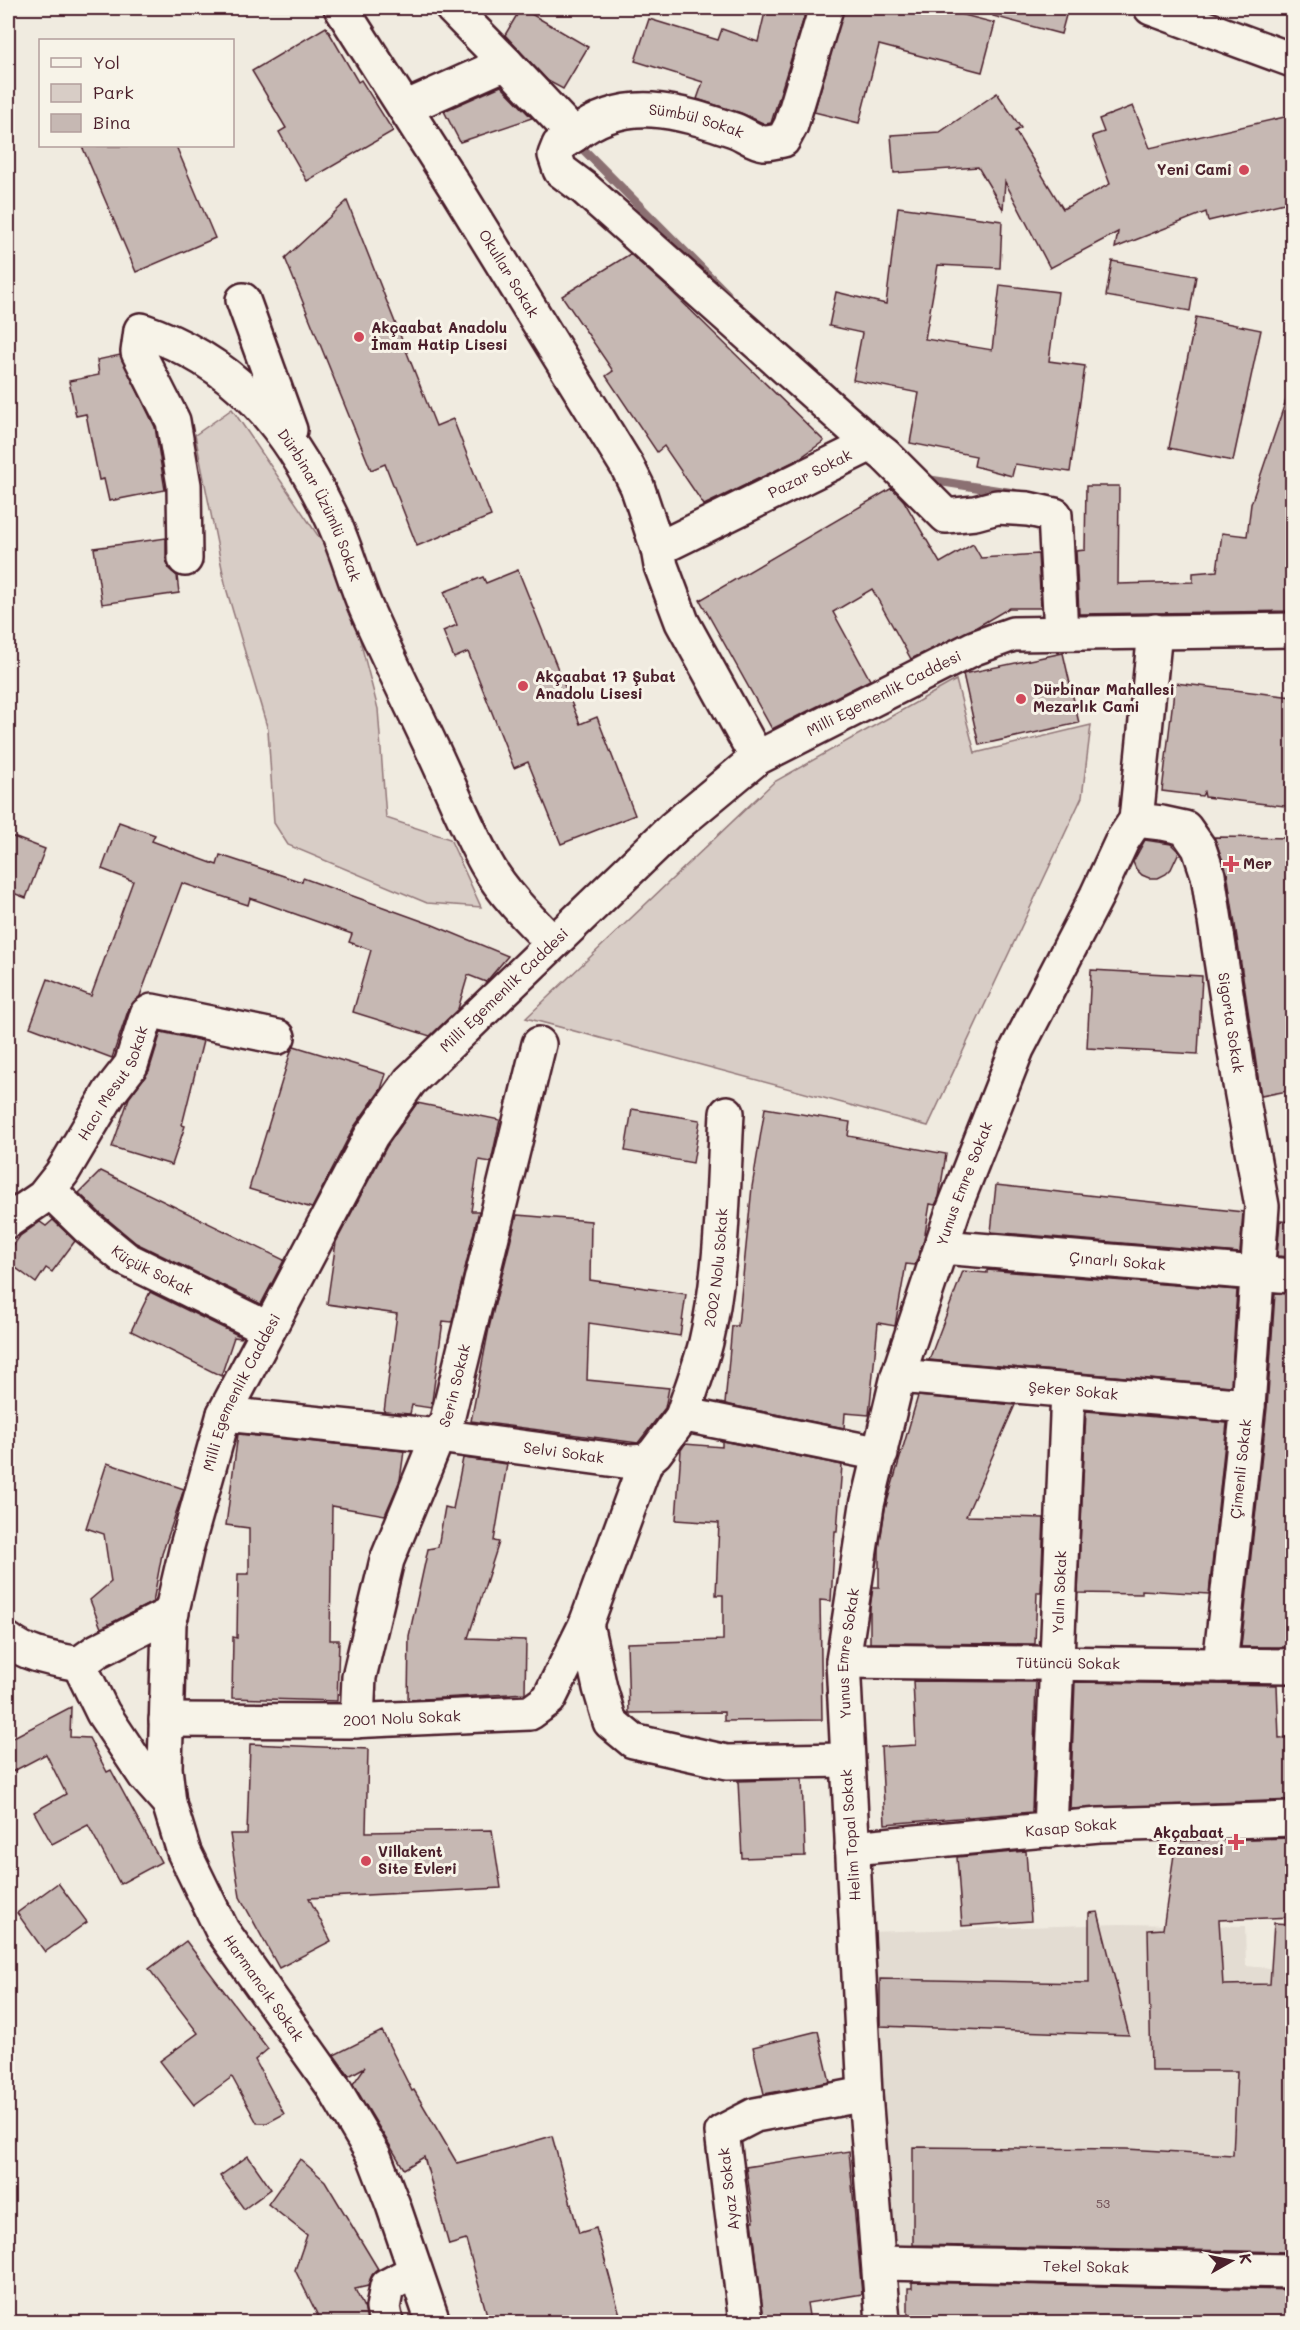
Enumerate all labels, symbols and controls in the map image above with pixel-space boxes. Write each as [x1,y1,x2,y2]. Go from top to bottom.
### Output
legend [39,39,234,147]
text: Yol [93,50,120,74]
text: Park [93,80,134,104]
street label: Sümbül Sokak [648,99,748,142]
text: Bina [93,110,131,134]
place label: Yeni Cami [1157,159,1232,179]
marker: Yeni Cami [1237,163,1251,177]
street label: Okullar Sokak [475,225,544,321]
place label: Akçaabat Anadolu İmam Hatip Lisesi [371,317,508,354]
marker: Akçaabat Anadolu İmam Hatip Lisesi [352,330,366,344]
street label: Dürbinar Üzümlü Sokak [274,424,366,584]
street label: Pazar Sokak [764,444,855,502]
street label: Milli Egemenlik Caddesi [803,645,964,740]
place label: Akçaabat 17 Şubat Anadolu Lisesi [535,666,676,703]
marker: Akçaabat 17 Şubat Anadolu Lisesi [516,679,530,693]
place label: Dürbinar Mahallesi Mezarlık Cami [1033,679,1175,716]
marker: Dürbinar Mahallesi Mezarlık Cami [1014,692,1028,706]
place label: Mer [1243,853,1272,873]
marker: Mer [1224,857,1238,871]
street label: Milli Egemenlik Caddesi [435,923,572,1056]
street label: Sigorta Sokak [1214,971,1249,1074]
street label: Hacı Mesut Sokak [73,1023,152,1144]
street label: Yunus Emre Sokak [931,1118,996,1248]
street label: 2002 Nolu Sokak [699,1208,732,1329]
street label: Küçük Sokak [108,1240,197,1299]
street label: Çınarlı Sokak [1069,1247,1166,1274]
street label: Milli Egemenlik Caddesi [197,1310,284,1473]
street label: Serin Sokak [434,1342,474,1431]
street label: Şeker Sokak [1028,1376,1119,1404]
street label: Çimenli Sokak [1225,1418,1255,1520]
street label: Selvi Sokak [522,1437,606,1467]
street label: Yalın Sokak [1047,1550,1070,1634]
street label: Yunus Emre Sokak [832,1587,863,1720]
street label: Tütüncü Sokak [1016,1652,1120,1673]
street label: 2001 Nolu Sokak [343,1705,461,1730]
street label: Helim Topal Sokak [835,1768,865,1902]
street label: Kasap Sokak [1024,1813,1117,1841]
place label: Akçabaat Eczanesi [1153,1822,1224,1859]
marker: Akçabaat Eczanesi [1229,1835,1243,1849]
place label: Villakent Site Evleri [378,1841,457,1878]
marker: Villakent Site Evleri [359,1854,373,1868]
street label: Harmancık Sokak [220,1931,309,2045]
street label: Ayaz Sokak [713,2147,743,2232]
house number: 53 [1096,2195,1110,2211]
north arrow [1201,2231,1261,2291]
text: K [1235,2252,1258,2265]
street label: Tekel Sokak [1043,2255,1129,2277]

